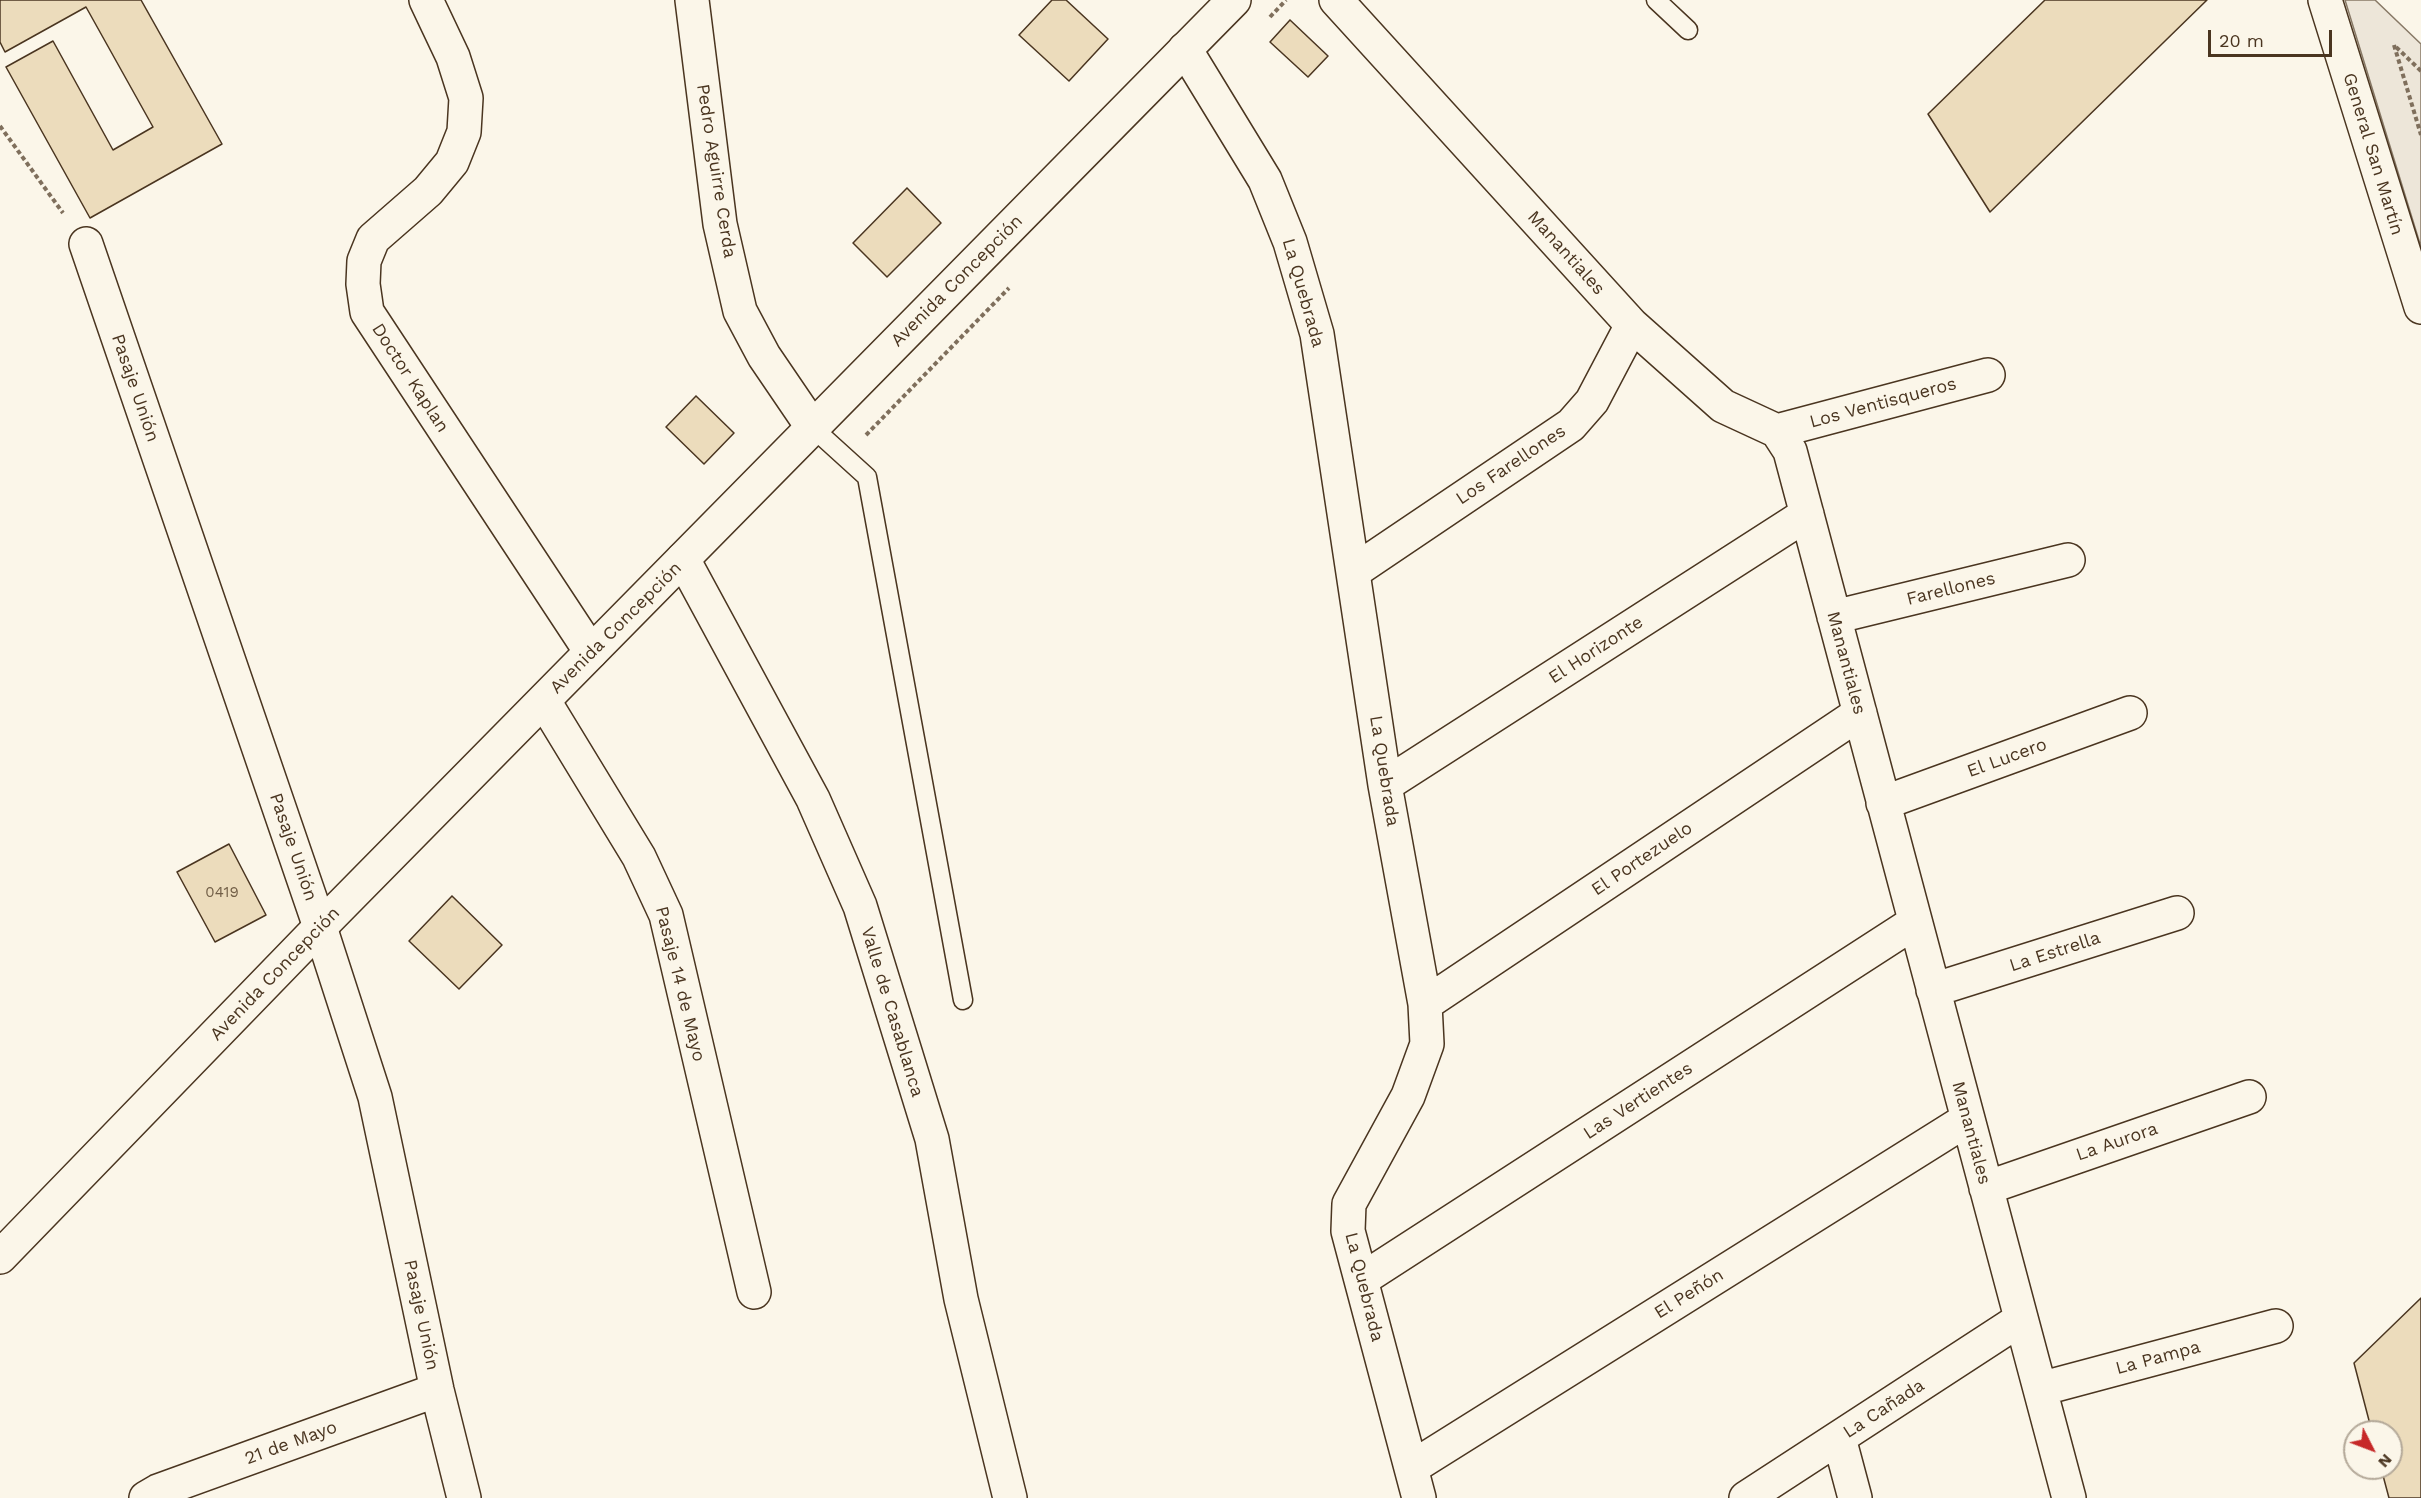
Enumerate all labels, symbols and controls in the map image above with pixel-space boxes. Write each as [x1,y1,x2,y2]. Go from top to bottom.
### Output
scale bar [2211,18,2336,56]
text: 20 m [2219,30,2264,51]
street label: General San Martín [2338,70,2408,238]
street label: Pedro Aguirre Cerda [692,82,740,260]
street label: Manantiales [1523,206,1609,300]
street label: Avenida Concepción [887,211,1027,351]
street label: La Quebrada [1277,236,1329,350]
street label: Doctor Kaplan [367,319,453,437]
street label: Pasaje Unión [106,331,164,445]
street label: Los Ventisqueros [1807,373,1959,433]
street label: Los Farellones [1452,420,1570,510]
street label: Avenida Concepción [546,558,686,698]
street label: Farellones [1904,568,1998,610]
street label: Manantiales [1822,609,1870,717]
street label: El Horizonte [1545,611,1647,689]
street label: La Quebrada [1365,714,1403,828]
street label: El Lucero [1964,734,2050,782]
street label: Pasaje Unión [264,790,322,904]
street label: El Portezuelo [1588,817,1696,901]
house number: 0419 [205,884,239,902]
street label: Avenida Concepción [206,903,344,1045]
street label: Pasaje 14 de Mayo [650,904,710,1064]
street label: Valle de Casablanca [856,924,928,1100]
street label: La Estrella [2007,927,2103,977]
street label: Las Vertientes [1579,1058,1697,1144]
street label: Manantiales [1947,1079,1995,1187]
street label: La Aurora [2073,1118,2161,1166]
street label: La Quebrada [1340,1230,1388,1344]
street label: Pasaje Unión [399,1258,443,1372]
street label: El Peñón [1650,1264,1728,1324]
street label: La Pampa [2113,1336,2203,1380]
street label: La Cañada [1839,1375,1929,1443]
street label: 21 de Mayo [242,1416,340,1470]
north arrow [2343,1420,2403,1480]
text: N [2374,1450,2396,1472]

